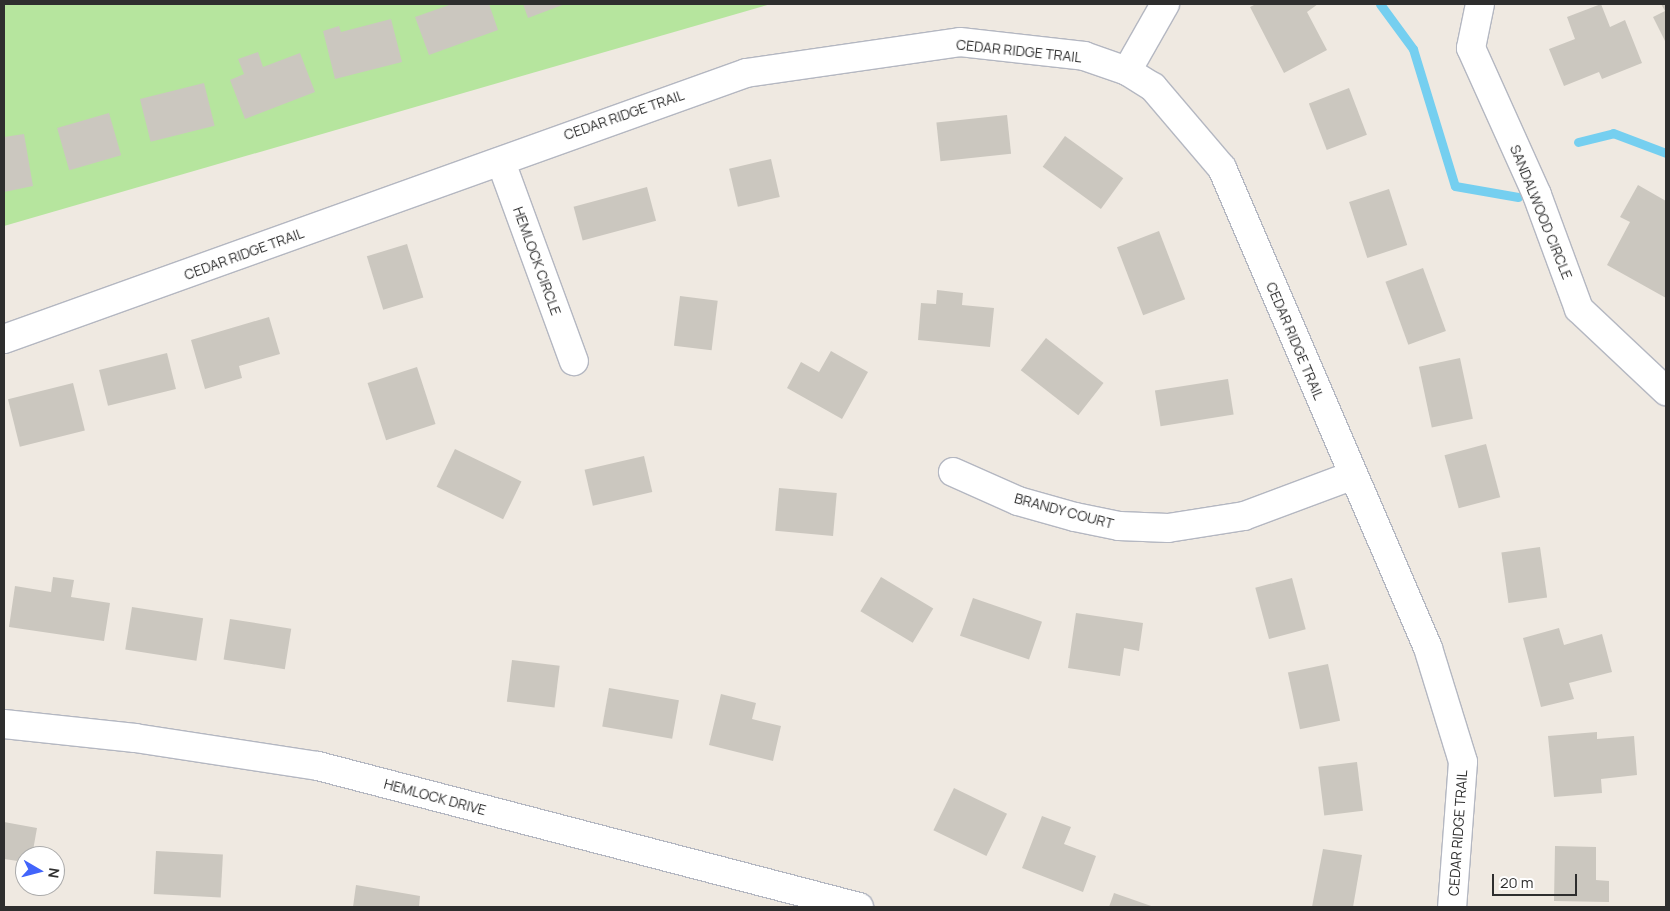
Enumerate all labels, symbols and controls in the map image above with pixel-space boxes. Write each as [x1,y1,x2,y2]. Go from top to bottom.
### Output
street label: CEDAR RIDGE TRAIL [955,36,1083,66]
street label: CEDAR RIDGE TRAIL [562,87,686,143]
street label: SANDALWOOD CIRCLE [1506,142,1576,282]
street label: HEMLOCK CIRCLE [510,204,564,318]
street label: CEDAR RIDGE TRAIL [182,225,306,283]
street label: CEDAR RIDGE TRAIL [1263,280,1327,402]
street label: BRANDY COURT [1012,490,1116,532]
street label: CEDAR RIDGE TRAIL [1445,769,1471,897]
street label: HEMLOCK DRIVE [382,775,488,819]
north arrow [15,846,65,896]
scale bar [1495,864,1580,896]
text: N [44,867,64,879]
text: 20 m [1500,872,1533,893]

